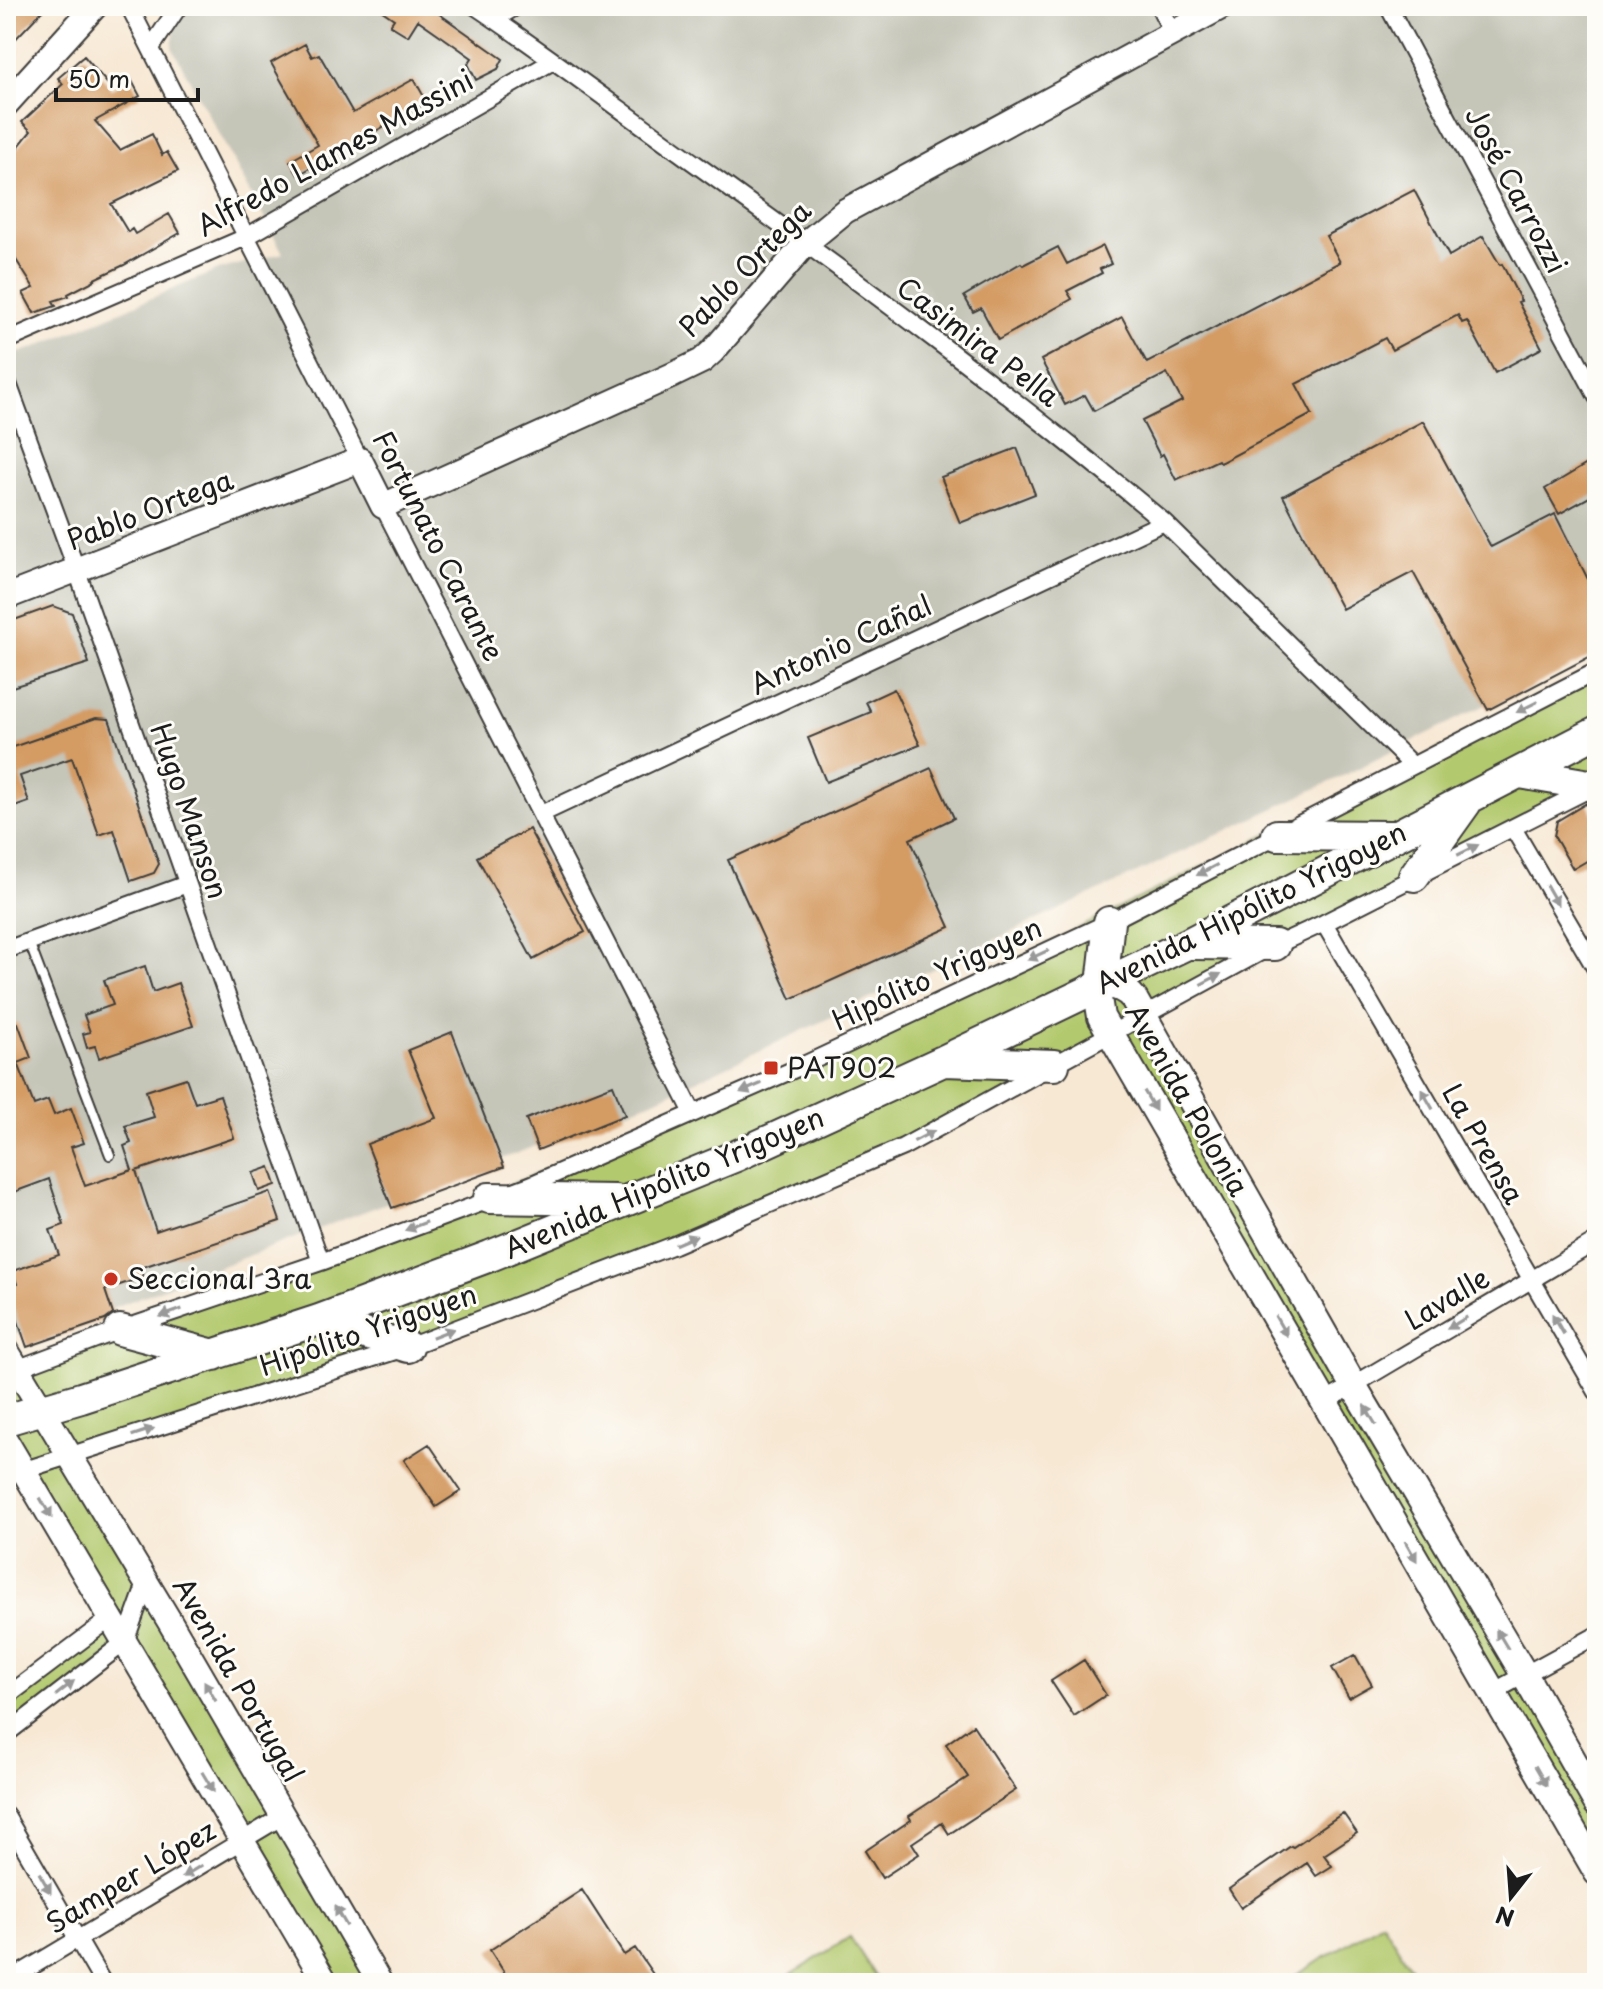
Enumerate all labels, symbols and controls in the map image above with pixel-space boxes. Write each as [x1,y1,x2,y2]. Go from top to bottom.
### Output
scale bar [56,52,198,102]
street label: Alfredo Llames Massini [188,58,481,246]
text: 50 m [68,60,130,96]
street label: José Carrozzi [1455,98,1579,280]
street label: Pablo Ortega [668,190,821,346]
street label: Casimira Pella [888,265,1070,417]
street label: Fortunato Carante [363,423,516,668]
street label: Pablo Ortega [60,457,239,560]
street label: Antonio Cañal [743,583,938,704]
one-way arrow [1516,700,1539,713]
street label: Hugo Manson [140,717,241,904]
street label: Avenida Hipólito Yrigoyen [1087,809,1413,1004]
one-way arrow [1456,843,1480,857]
one-way arrow [1196,864,1219,877]
one-way arrow [1545,884,1559,907]
street label: Hipólito Yrigoyen [824,905,1049,1040]
one-way arrow [1027,948,1050,962]
one-way arrow [1199,972,1222,986]
street label: Avenida Polonia [1116,995,1261,1204]
place label: PAT902 [787,1045,896,1088]
marker: PAT902 [762,1059,780,1077]
street label: La Prensa [1432,1075,1537,1212]
one-way arrow [740,1081,763,1094]
one-way arrow [1420,1088,1434,1110]
one-way arrow [1143,1090,1157,1112]
street label: Avenida Hipólito Yrigoyen [497,1095,830,1269]
one-way arrow [912,1129,935,1142]
one-way arrow [404,1220,428,1233]
one-way arrow [674,1234,697,1247]
street label: Lavalle [1395,1255,1497,1340]
place label: Seccional 3ra [127,1256,312,1299]
marker: Seccional 3ra [102,1270,120,1288]
street label: Hipólito Yrigoyen [253,1271,482,1386]
one-way arrow [159,1308,183,1320]
one-way arrow [1551,1313,1565,1335]
one-way arrow [1274,1315,1288,1337]
one-way arrow [1446,1316,1468,1330]
one-way arrow [431,1326,455,1339]
one-way arrow [1363,1404,1377,1426]
one-way arrow [131,1425,155,1438]
one-way arrow [39,1497,53,1519]
one-way arrow [1404,1540,1418,1562]
street label: Avenida Portugal [163,1569,316,1790]
one-way arrow [1496,1627,1510,1650]
one-way arrow [203,1680,217,1702]
one-way arrow [55,1681,76,1697]
one-way arrow [1534,1765,1548,1787]
one-way arrow [201,1770,215,1793]
street label: Samper López [37,1808,223,1943]
north arrow [1471,1857,1551,1937]
one-way arrow [181,1863,203,1877]
one-way arrow [38,1872,52,1894]
text: N [1492,1899,1518,1936]
one-way arrow [334,1904,348,1927]

